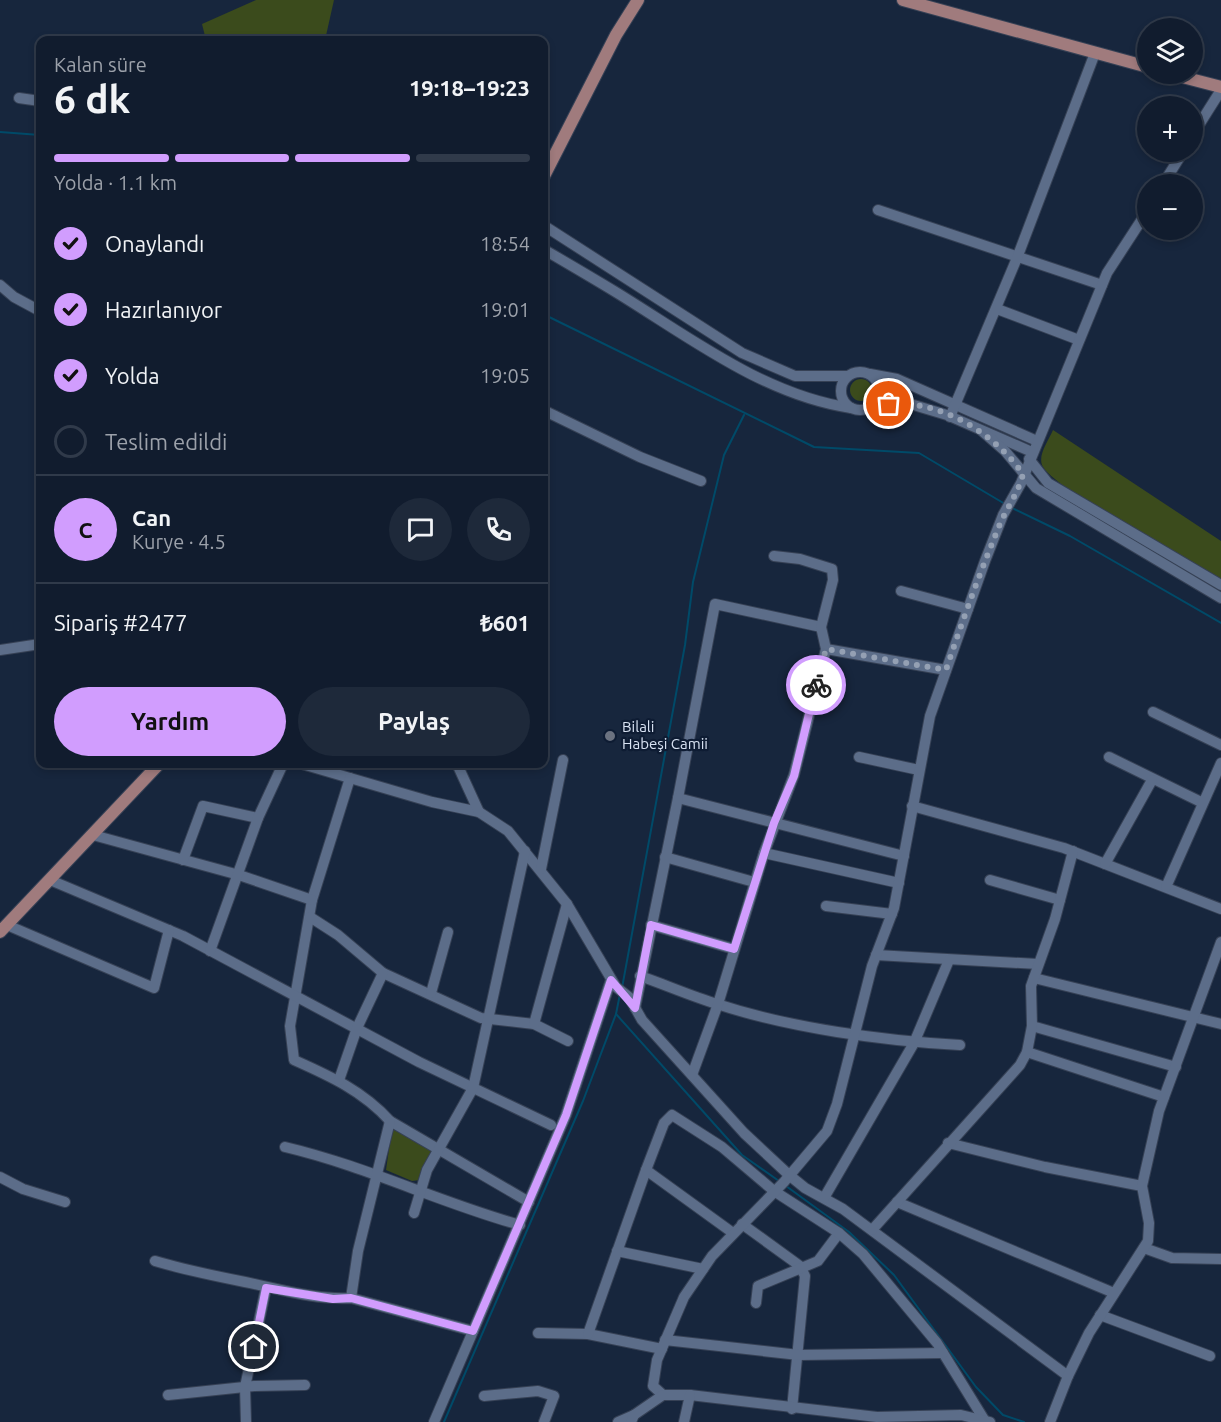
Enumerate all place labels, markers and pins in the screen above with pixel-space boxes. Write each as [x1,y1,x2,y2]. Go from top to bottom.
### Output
pin [863,378,914,429]
place label: Bilali Habeşi Camii [622,718,708,752]
marker: Bilali Habeşi Camii [603,729,617,743]
pin [228,1321,279,1372]

